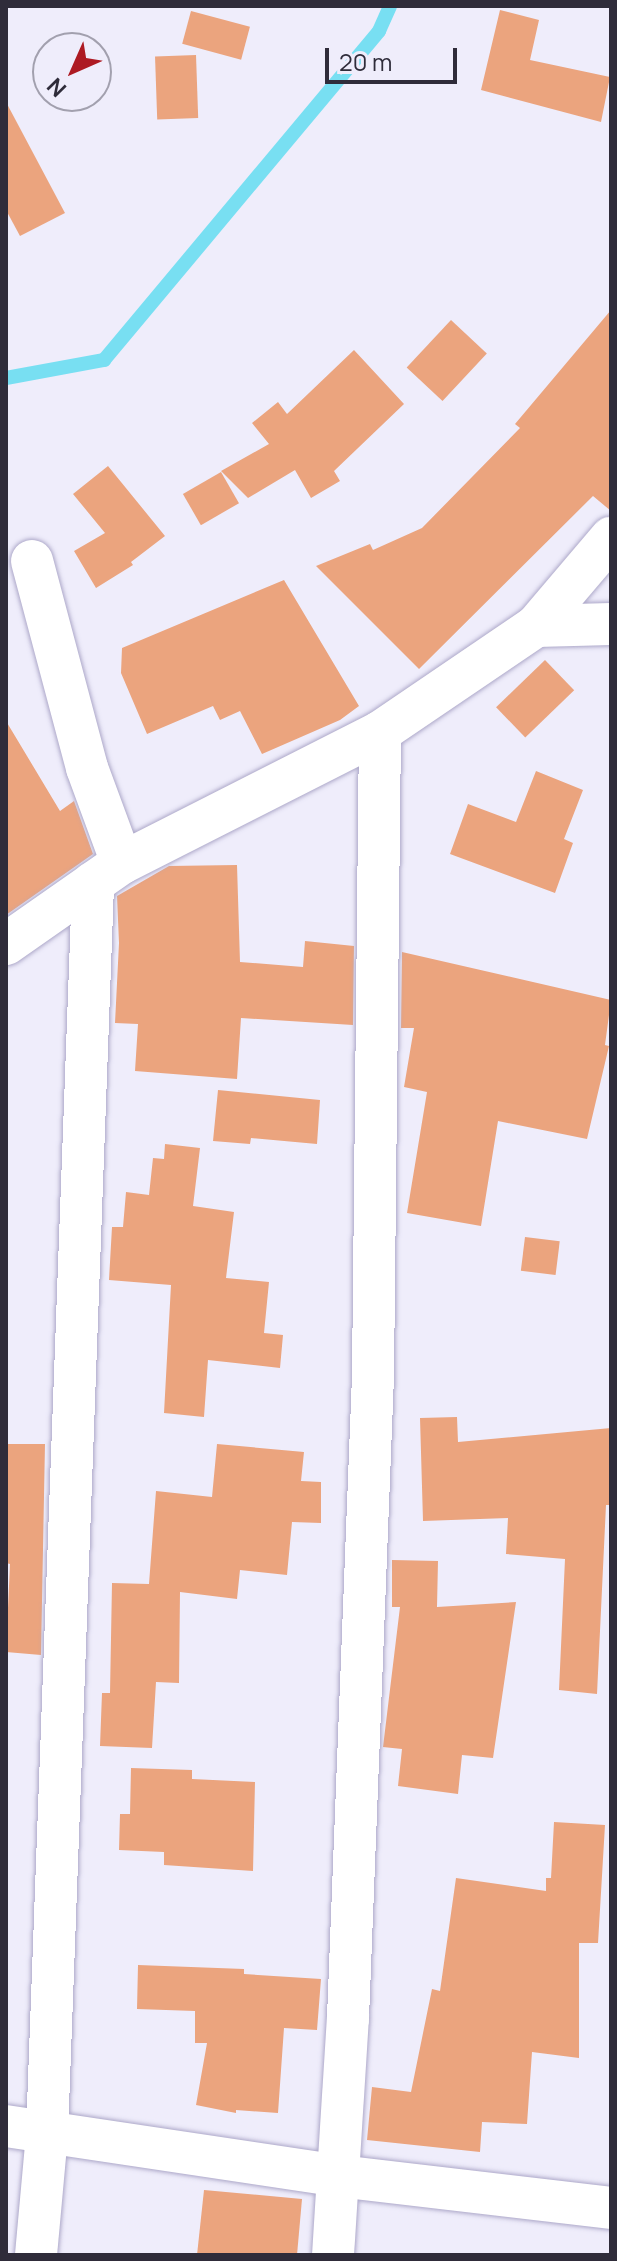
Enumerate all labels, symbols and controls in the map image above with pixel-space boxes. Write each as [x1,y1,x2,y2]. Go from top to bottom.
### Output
north arrow [32,32,112,112]
scale bar [329,32,461,82]
text: 20 m [339,45,392,78]
text: N [40,71,73,104]

